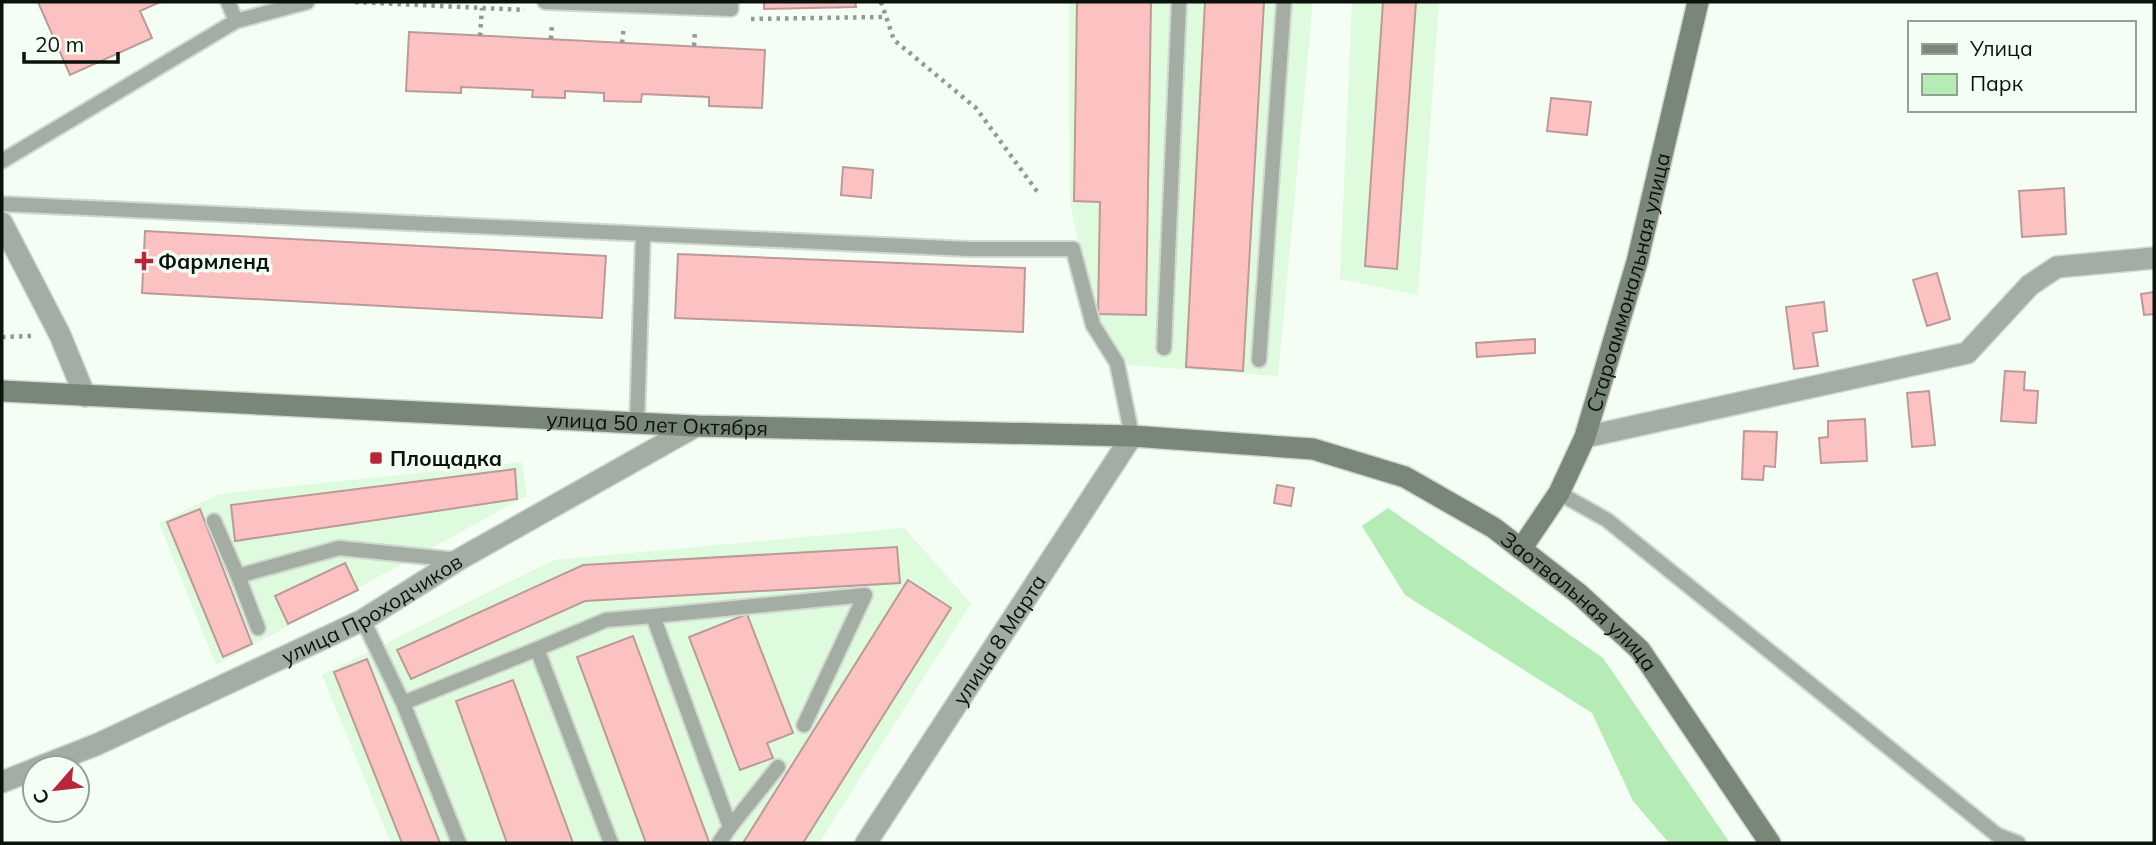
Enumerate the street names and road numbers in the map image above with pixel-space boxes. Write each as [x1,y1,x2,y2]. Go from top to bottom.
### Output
street label: Староаммональная улица [1580,150,1675,415]
street label: улица 50 лет Октября [546,405,768,441]
street label: Заотвальная улица [1496,525,1663,676]
street label: улица Проходчиков [277,548,467,669]
street label: улица 8 Марта [947,569,1051,710]

